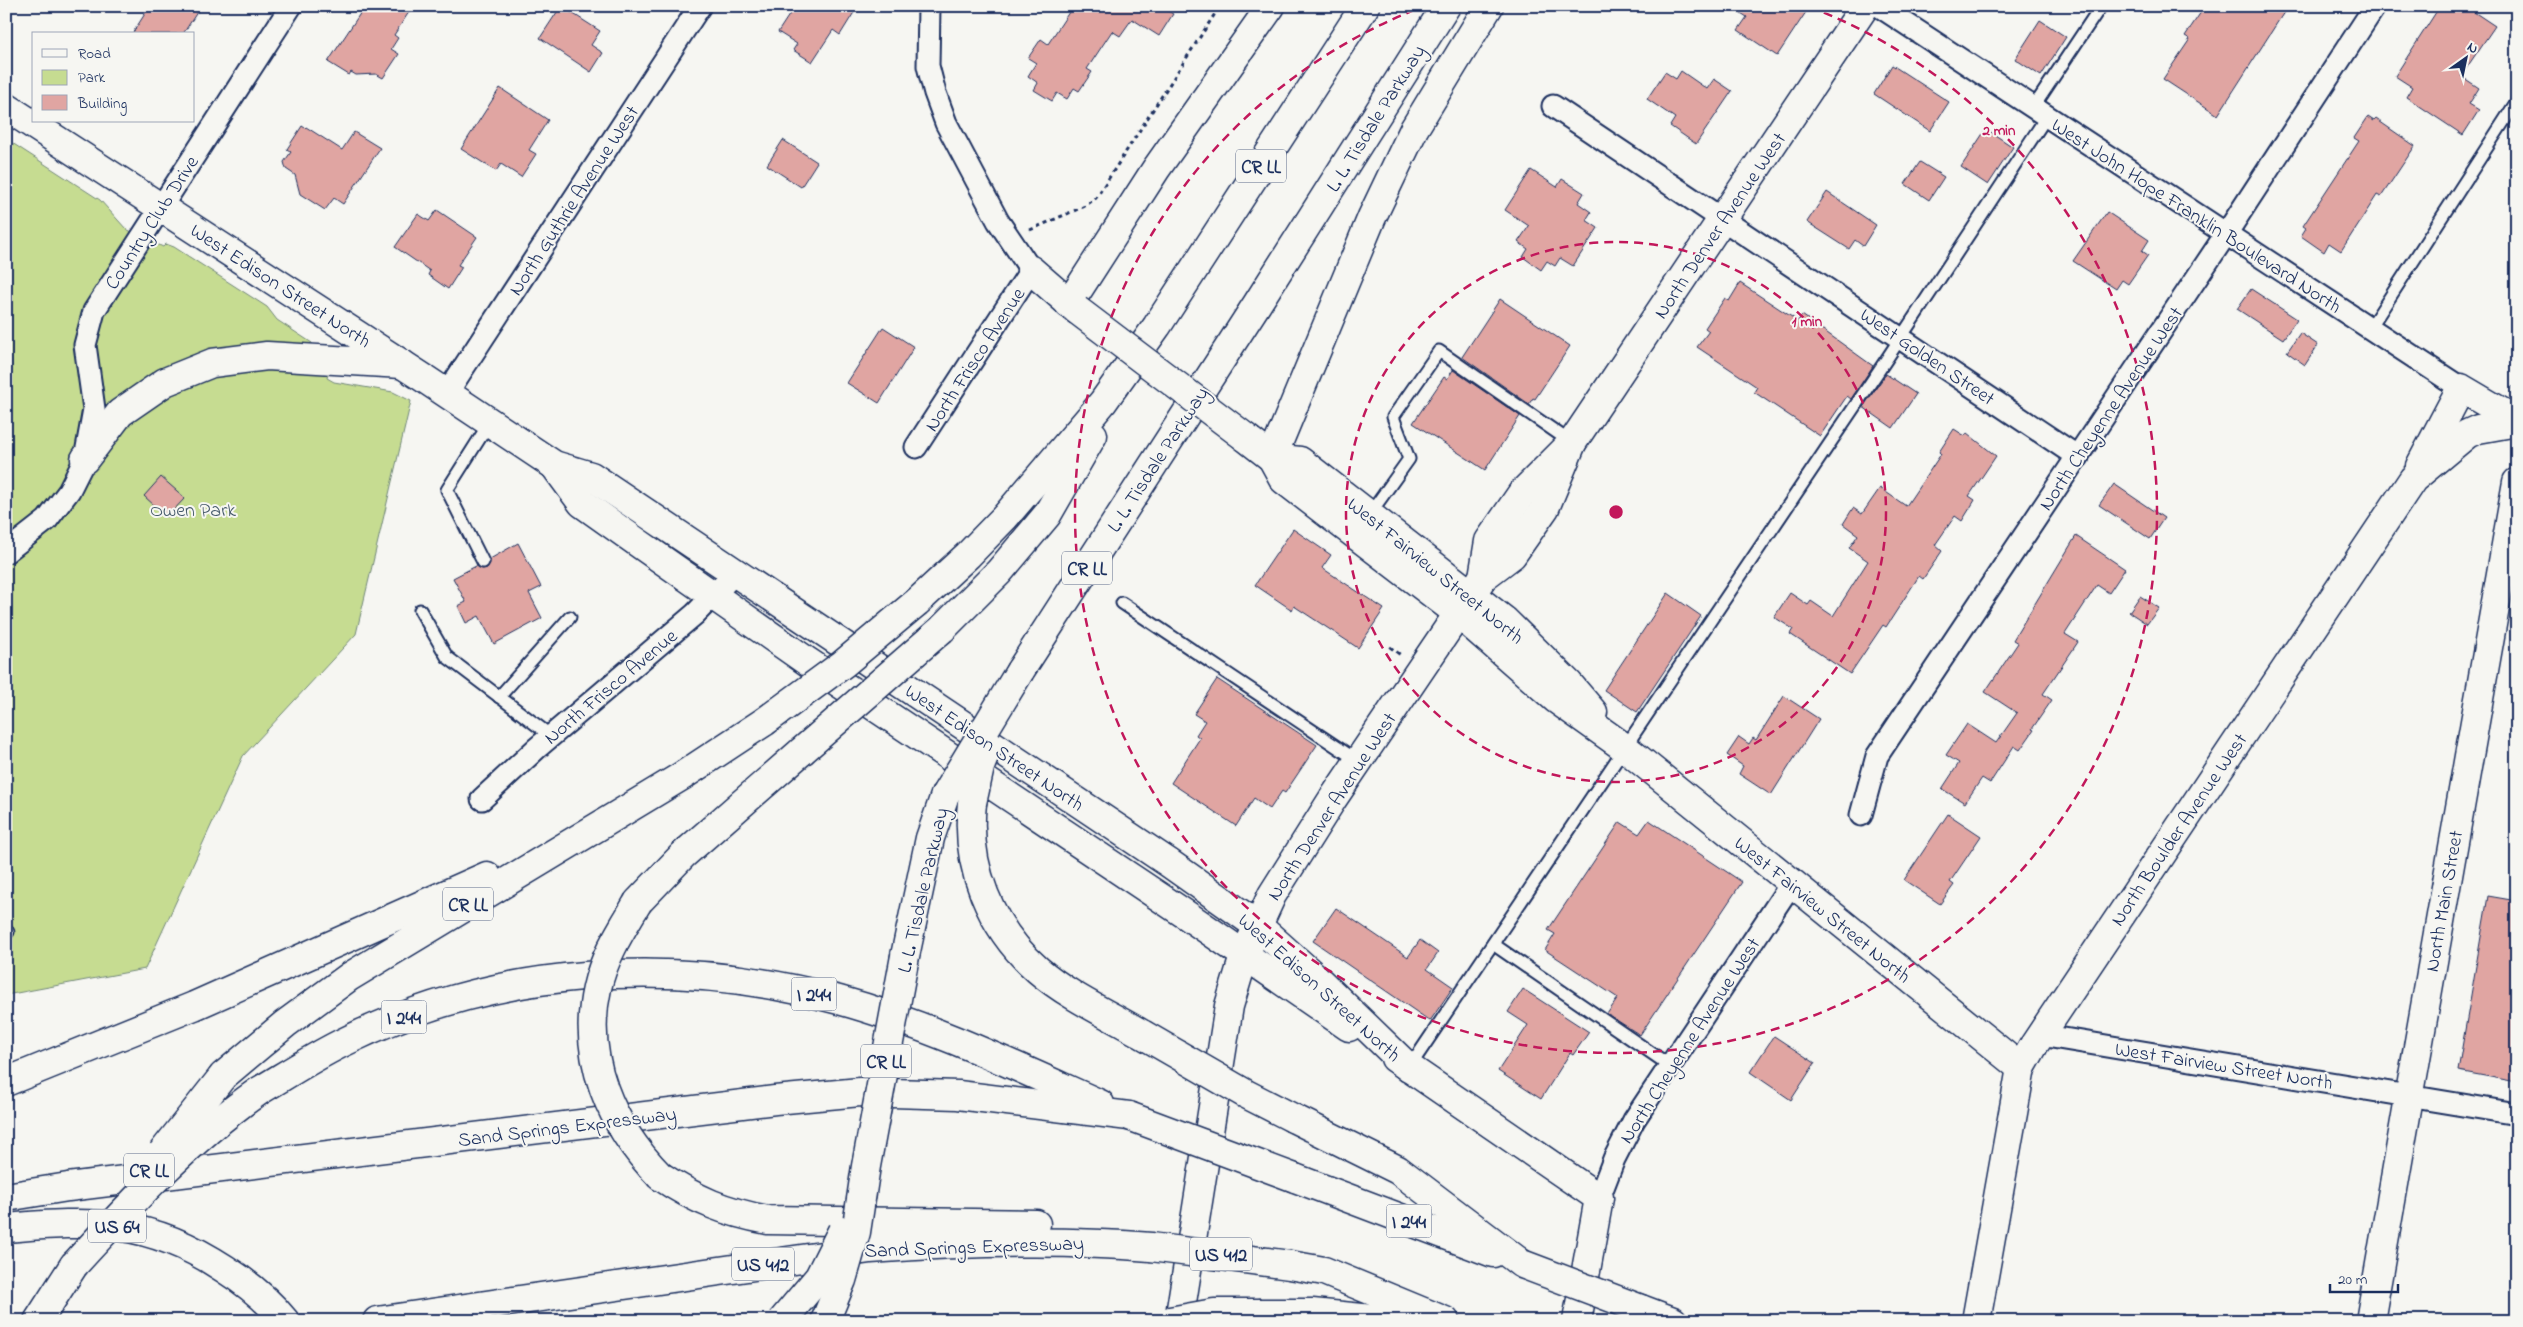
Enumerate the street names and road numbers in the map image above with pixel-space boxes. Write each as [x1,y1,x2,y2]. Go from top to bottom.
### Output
street label: L. L. Tisdale Parkway [1320,40,1434,199]
street label: North Guthrie Avenue West [503,100,648,302]
street label: West John Hope Franklin Boulevard North [2045,112,2346,322]
street label: North Denver Avenue West [1648,127,1795,325]
road number: CR LL [1236,150,1286,182]
street label: Country Club Drive [99,151,207,296]
street label: West Edison Street North [183,218,376,357]
street label: North Frisco Avenue [919,283,1034,438]
street label: North Cheyenne Avenue West [2033,301,2192,517]
street label: West Golden Street [1853,302,2000,414]
street label: L. L. Tisdale Parkway [1101,382,1217,539]
street label: West Fairview Street North [1340,491,1529,652]
road number: CR LL [1062,552,1112,584]
street label: North Frisco Avenue [538,623,685,753]
street label: West Edison Street North [898,678,1089,820]
street label: North Denver Avenue West [1261,707,1405,907]
street label: North Boulder Avenue West [2104,728,2256,933]
street label: L. L. Tisdale Parkway [891,805,958,976]
street label: North Main Street [2419,828,2472,974]
street label: West Fairview Street North [1727,830,1916,991]
road number: CR LL [443,888,493,921]
street label: West Edison Street North [1230,908,1406,1070]
street label: North Cheyenne Avenue West [1613,932,1769,1150]
road number: I 244 [792,978,836,1011]
road number: I 244 [382,1000,426,1034]
street label: West Fairview Street North [2113,1036,2335,1099]
road number: CR LL [861,1044,911,1078]
street label: Sand Springs Expressway [456,1101,678,1157]
road number: CR LL [124,1154,174,1186]
road number: I 244 [1386,1204,1432,1238]
road number: US 64 [88,1210,146,1242]
street label: Sand Springs Expressway [864,1230,1084,1268]
road number: US 412 [1190,1238,1252,1270]
road number: US 412 [732,1248,794,1280]

